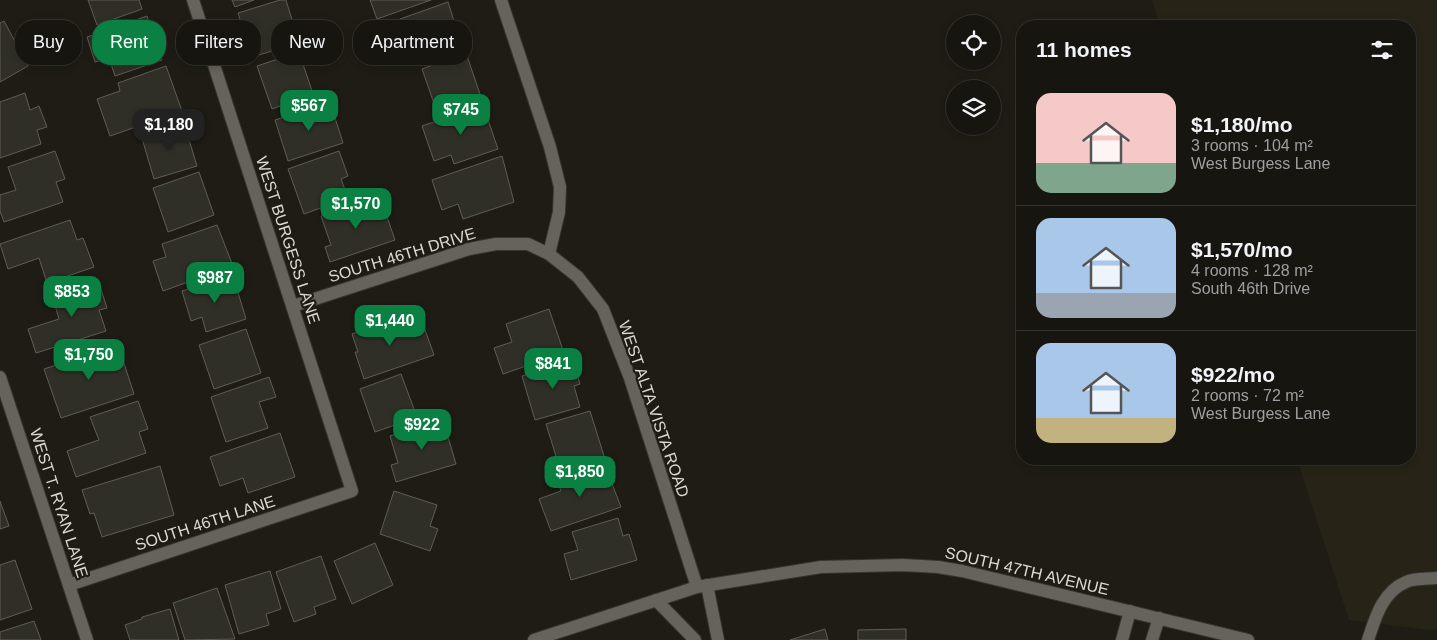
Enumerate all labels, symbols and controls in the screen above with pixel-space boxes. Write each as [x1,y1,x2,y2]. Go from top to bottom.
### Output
map controls [946,15,1001,135]
button: locate [946,15,1001,70]
chip: Buy [15,20,82,65]
chip: Rent [92,20,166,65]
chip: Filters [176,20,261,65]
chip: New [271,20,343,65]
chip: Apartment [353,20,472,65]
icon: filters [1368,36,1396,64]
text: 11 homes [1036,38,1132,61]
button: layers [946,80,1001,135]
pin: $567 [279,90,339,132]
pin: $745 [431,94,491,136]
text: $567 [291,97,327,114]
text: $745 [443,101,479,118]
pin: $1,180 [128,108,210,151]
icon: home [1076,113,1136,173]
text: $1,180/mo [1191,113,1293,136]
text: $1,180 [145,116,193,133]
text: 3 rooms · 104 m² [1191,137,1313,154]
street label: WEST BURGESS LANE [253,154,323,326]
text: West Burgess Lane [1191,155,1330,172]
pin: $1,570 [315,188,397,230]
text: $1,570 [332,195,380,212]
street label: SOUTH 46TH DRIVE [326,225,478,285]
icon: home [1076,238,1136,298]
text: $1,570/mo [1191,238,1293,261]
pin: $987 [185,262,245,304]
text: 4 rooms · 128 m² [1191,262,1313,279]
text: $987 [197,269,233,286]
pin: $853 [42,276,102,318]
text: South 46th Drive [1191,280,1310,297]
text: $853 [54,283,90,300]
pin: $1,440 [349,304,431,347]
text: $1,440 [366,312,414,329]
street label: WEST ALTA VISTA ROAD [616,319,692,499]
pin: $1,750 [48,338,130,381]
text: $1,750 [65,346,113,363]
pin: $841 [523,348,583,390]
text: $841 [535,355,571,372]
icon: home [1076,363,1136,423]
text: $922/mo [1191,363,1275,386]
text: 2 rooms · 72 m² [1191,387,1304,404]
text: West Burgess Lane [1191,405,1330,422]
pin: $922 [392,408,452,451]
text: $922 [404,416,440,433]
street label: WEST T. RYAN LANE [27,426,91,580]
pin: $1,850 [539,456,621,498]
text: $1,850 [556,463,604,480]
street label: SOUTH 46TH LANE [133,492,277,554]
street label: SOUTH 47TH AVENUE [943,544,1111,598]

